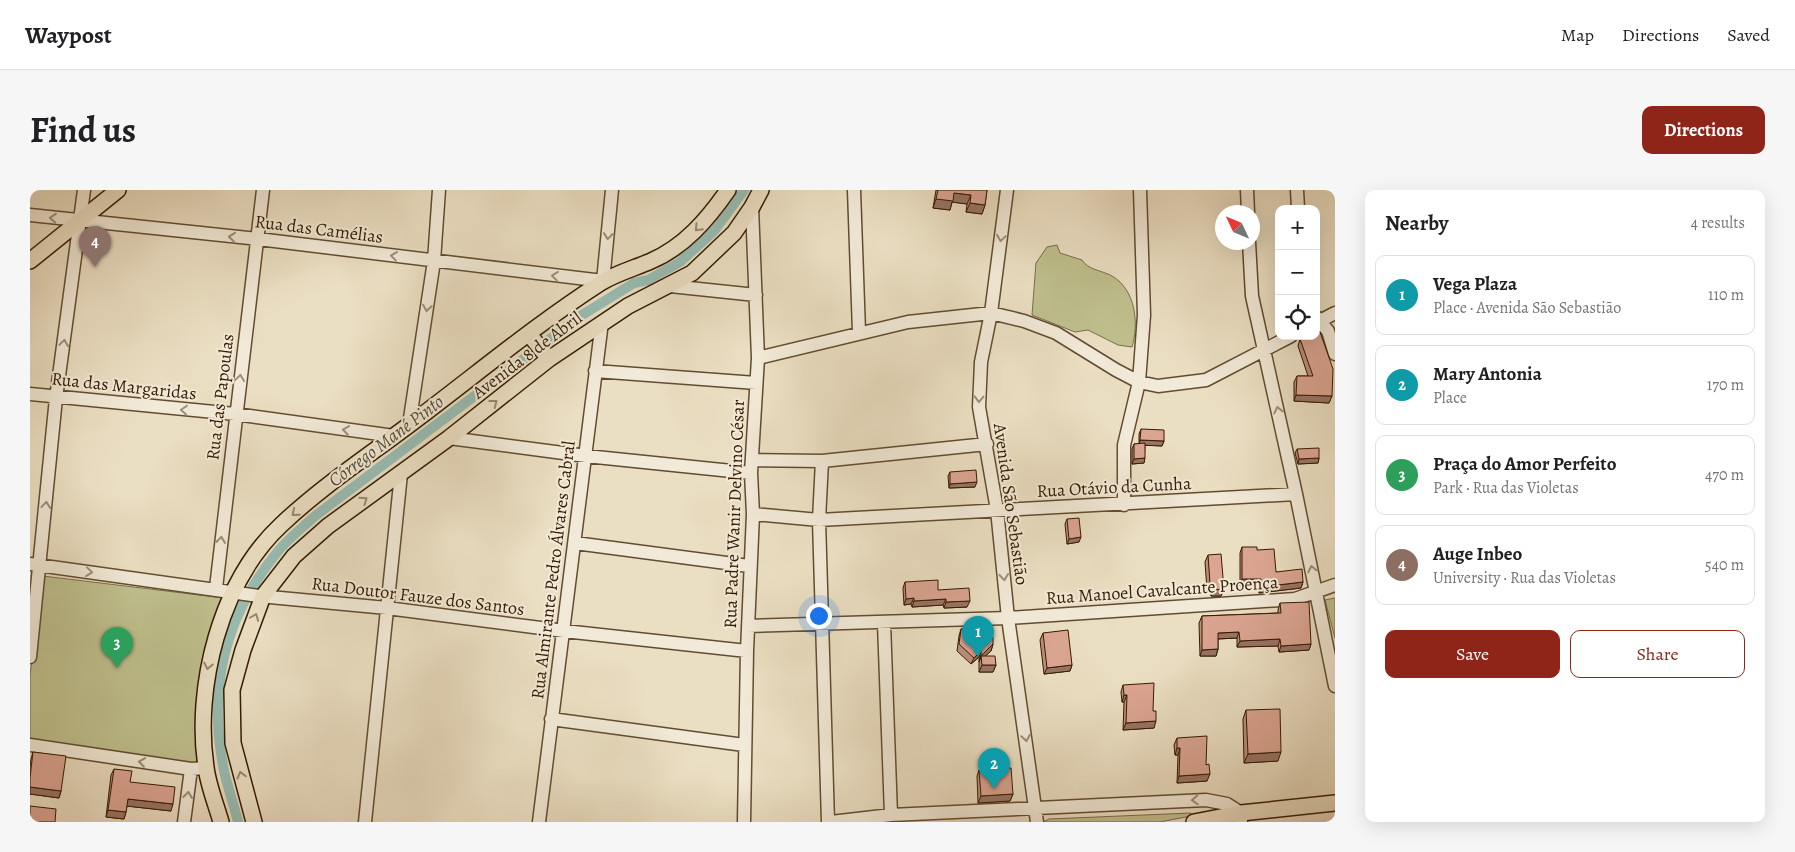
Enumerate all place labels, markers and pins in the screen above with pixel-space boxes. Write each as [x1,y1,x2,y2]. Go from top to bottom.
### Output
pin: 4 [79,226,111,267]
pin: 1 [962,616,994,657]
pin: 3 [101,627,133,668]
pin: 2 [978,748,1010,789]

